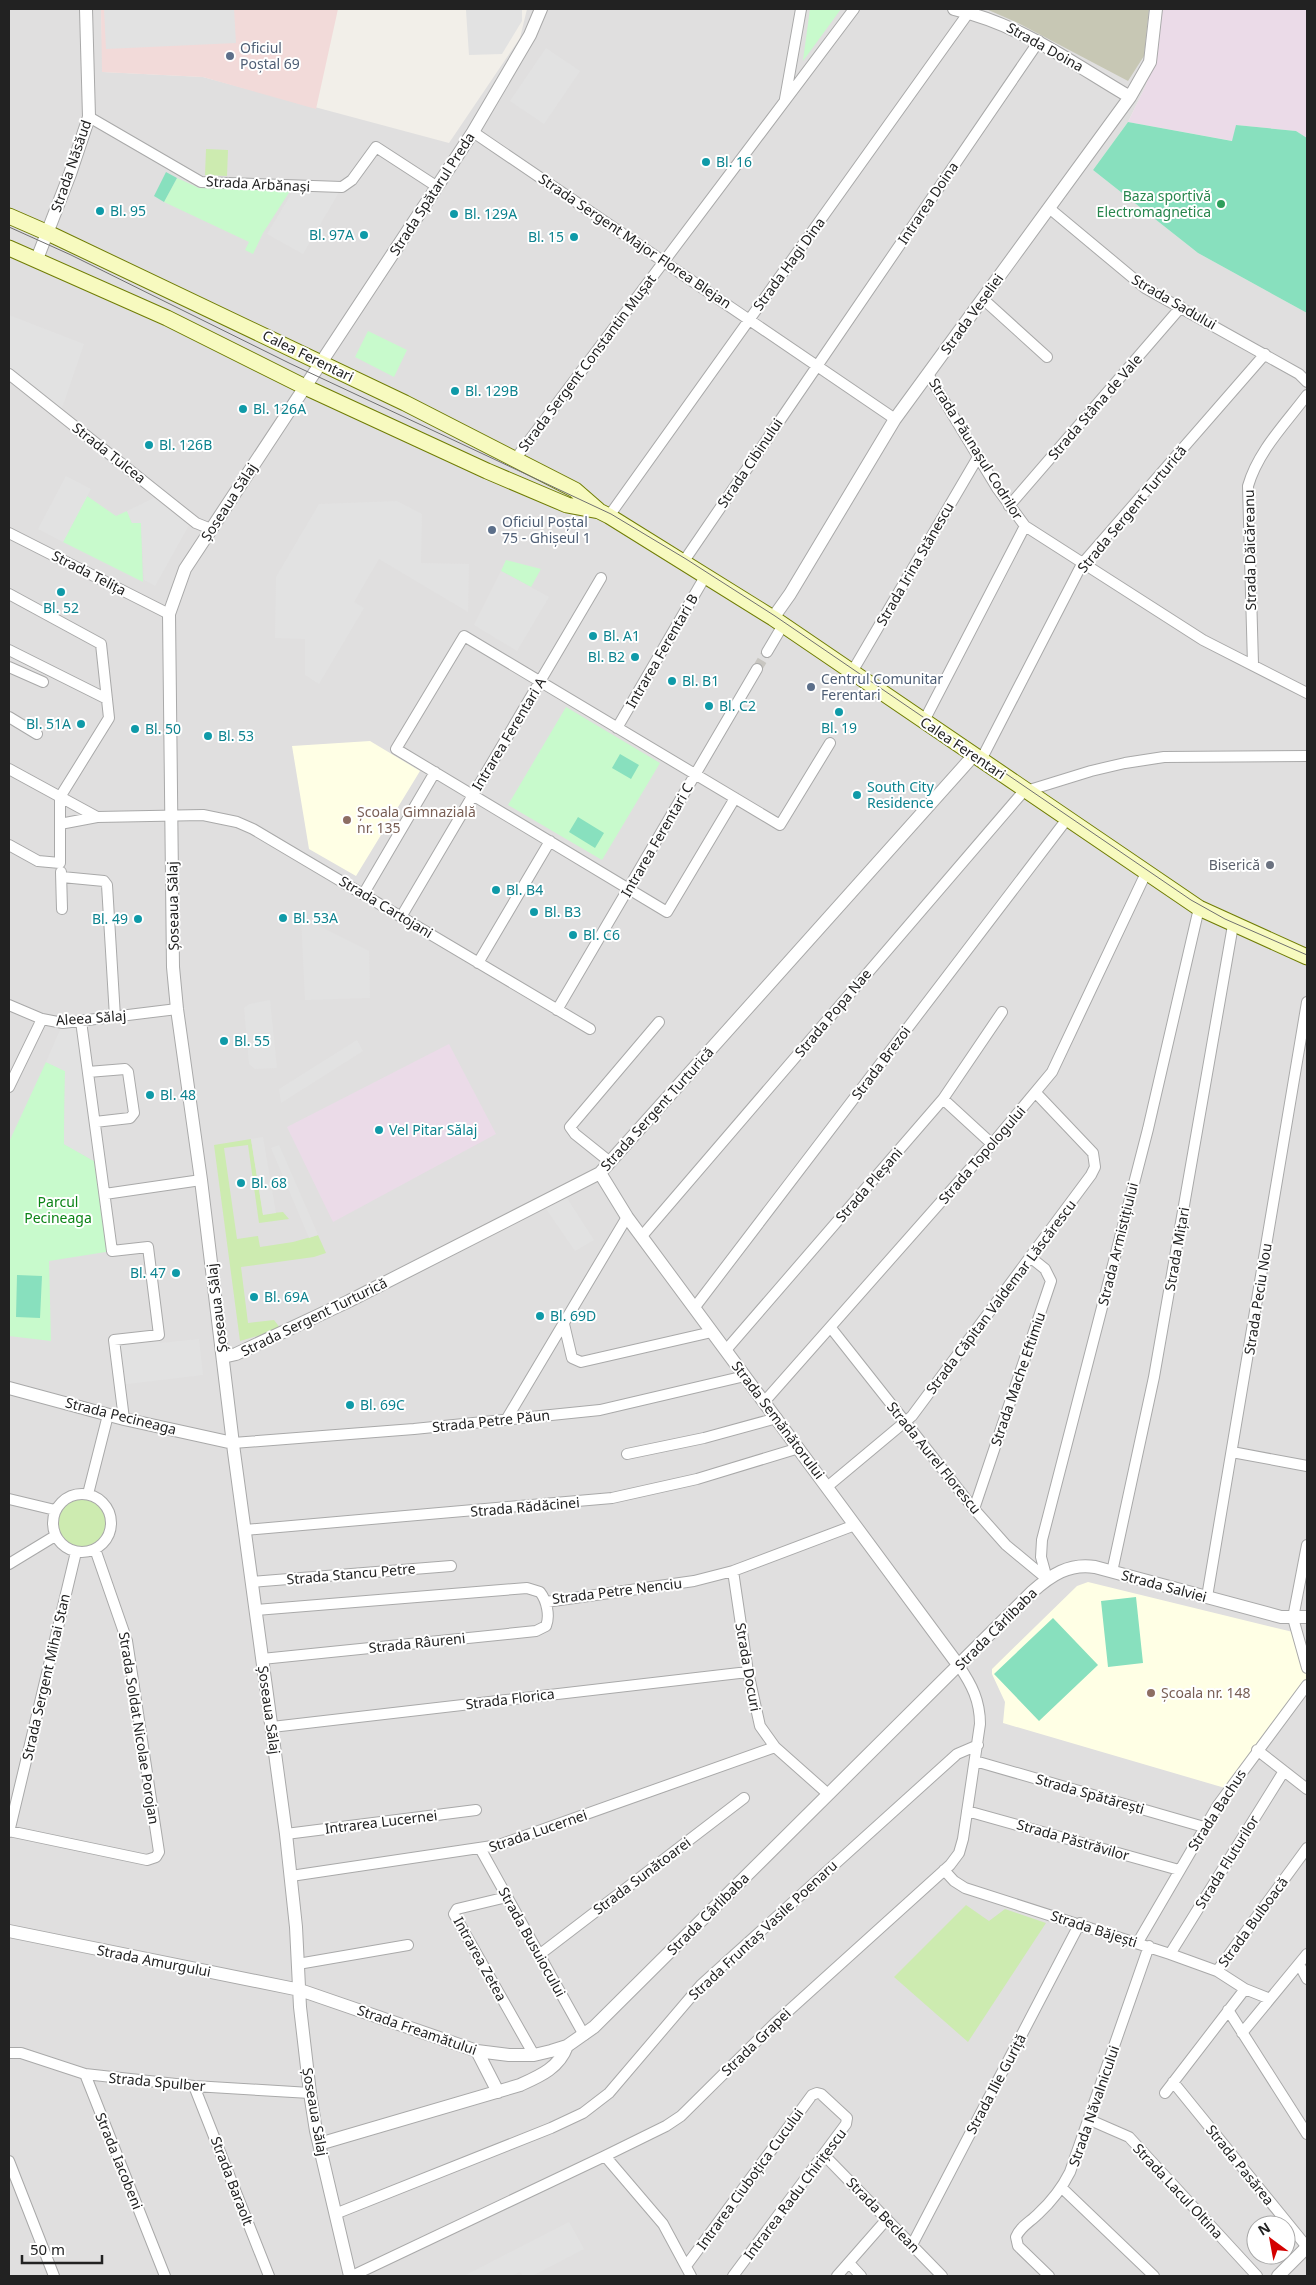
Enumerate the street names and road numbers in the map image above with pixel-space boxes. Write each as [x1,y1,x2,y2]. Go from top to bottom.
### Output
street label: Strada Doina [1003,18,1087,75]
street label: Strada Năsăud [46,117,95,215]
street label: Strada Spătarul Preda [385,128,479,259]
street label: Intrarea Doina [893,158,962,248]
street label: Strada Sergent Major Florea Blejan [535,169,735,312]
street label: Strada Arbănași [205,171,311,196]
street label: Strada Hagi Dina [748,213,829,314]
street label: Strada Veseliei [936,269,1007,358]
street label: Strada Sergent Constantin Mușat [514,270,660,455]
street label: Strada Sadului [1128,270,1220,334]
street label: Calea Ferentari [259,325,357,386]
street label: Strada Stâna de Vale [1043,350,1146,464]
street label: Strada Păunașul Codrilor [925,374,1028,523]
street label: Strada Cibinului [713,414,787,511]
street label: Strada Tulcea [69,418,150,487]
street label: Strada Sergent Turturică [1073,441,1190,576]
street label: Șoseaua Sălaj [196,459,261,544]
street label: Strada Dăicăreanu [1239,489,1260,611]
street label: Strada Irina Stănescu [871,499,958,629]
street label: Strada Telița [49,546,130,599]
street label: Intrarea Ferentari B [621,590,702,711]
street label: Intrarea Ferentari A [467,674,550,794]
street label: Calea Ferentari [917,712,1010,783]
street label: Intrarea Ferentari C [616,779,697,900]
street label: Șoseaua Sălaj [162,861,183,951]
street label: Strada Cartojani [336,871,437,942]
street label: Strada Popa Nae [790,965,875,1061]
street label: Aleea Sălaj [55,1006,127,1029]
street label: Strada Brezoi [847,1022,914,1103]
street label: Strada Sergent Turturică [596,1043,717,1175]
street label: Strada Topologului [934,1102,1029,1208]
street label: Strada Pleșani [831,1143,906,1226]
street label: Strada Armistițiului [1093,1180,1142,1307]
street label: Strada Căpitan Valdemar Lăscărescu [921,1196,1080,1398]
street label: Strada Mițari [1160,1206,1193,1292]
street label: Strada Peciu Nou [1239,1242,1276,1356]
street label: Șoseaua Sălaj [202,1263,231,1354]
street label: Strada Sergent Turturică [238,1273,390,1360]
street label: Strada Mache Eftimiu [986,1309,1049,1448]
street label: Strada Semănătorului [728,1357,829,1483]
street label: Strada Pecineaga [64,1393,179,1438]
street label: Strada Aurel Florescu [883,1398,986,1518]
street label: Strada Petre Păun [431,1405,551,1436]
street label: Strada Rădăcinei [469,1492,580,1521]
street label: Strada Stancu Petre [286,1558,416,1589]
street label: Strada Salviei [1119,1565,1209,1606]
street label: Strada Petre Nenciu [551,1573,683,1608]
street label: Strada Cârlibaba [950,1583,1041,1674]
street label: Strada Sergent Mihai Stan [17,1592,74,1762]
street label: Strada Docuri [731,1621,766,1713]
street label: Strada Râureni [368,1628,466,1657]
street label: Strada Soldat Nicolae Porojan [115,1630,164,1826]
street label: Șoseaua Sălaj [254,1664,285,1756]
street label: Strada Florica [464,1684,556,1713]
street label: Strada Bachus [1183,1765,1250,1854]
street label: Strada Spătărești [1034,1769,1147,1818]
street label: Intrarea Lucernei [324,1805,438,1838]
street label: Strada Lucernei [486,1805,590,1856]
street label: Strada Fluturilor [1190,1811,1263,1912]
street label: Strada Păstrăvilor [1015,1814,1132,1865]
street label: Strada Sunătoarei [589,1833,694,1919]
street label: Strada Fruntaș Vasile Poenaru [684,1855,841,2004]
street label: Strada Cârlibaba [662,1868,753,1959]
street label: Strada Bulboacă [1213,1873,1292,1971]
street label: Strada Busuiocului [494,1884,570,2000]
street label: Strada Băjești [1048,1906,1140,1951]
street label: Intrarea Zetea [449,1913,511,2004]
street label: Strada Amurgului [96,1940,213,1981]
street label: Strada Freamătului [355,2000,479,2059]
street label: Strada Grapei [717,2004,795,2080]
street label: Strada Ilie Guriță [961,2030,1030,2137]
street label: Strada Năvalnicului [1064,2043,1123,2169]
street label: Șoseaua Sălaj [298,2066,333,2158]
street label: Strada Spulber [108,2068,206,2095]
street label: Intrarea Ciuboțica Cucului [692,2104,807,2253]
street label: Strada Iacobeni [91,2110,148,2212]
street label: Strada Pasărea [1202,2120,1279,2209]
street label: Intrarea Radu Chirițescu [739,2124,850,2263]
street label: Strada Baraolt [207,2134,258,2228]
street label: Strada Lacul Oltina [1129,2139,1228,2242]
street label: Strada Beclean [843,2173,924,2256]

